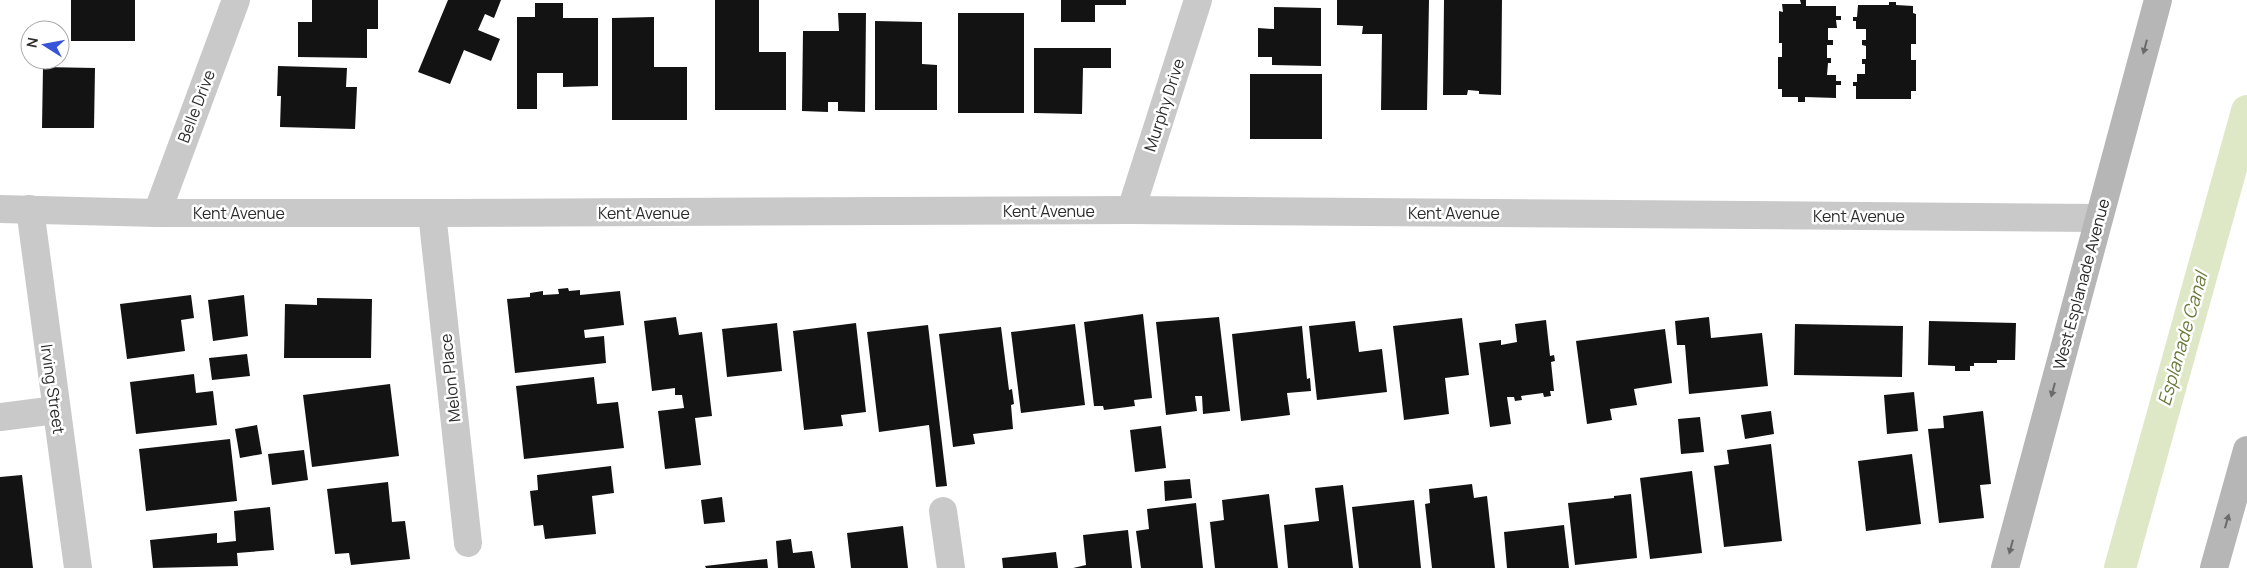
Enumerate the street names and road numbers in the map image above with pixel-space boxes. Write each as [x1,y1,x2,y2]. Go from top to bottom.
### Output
street label: Murphy Drive [1139,56,1189,154]
street label: Belle Drive [172,66,220,146]
street label: West Esplanade Avenue [2048,196,2114,372]
street label: Kent Avenue [1003,200,1095,222]
street label: Kent Avenue [193,202,285,224]
street label: Kent Avenue [598,202,690,224]
street label: Kent Avenue [1408,202,1500,224]
street label: Kent Avenue [1813,205,1905,227]
street label: Melon Place [434,333,466,423]
street label: Irving Street [36,343,70,435]

